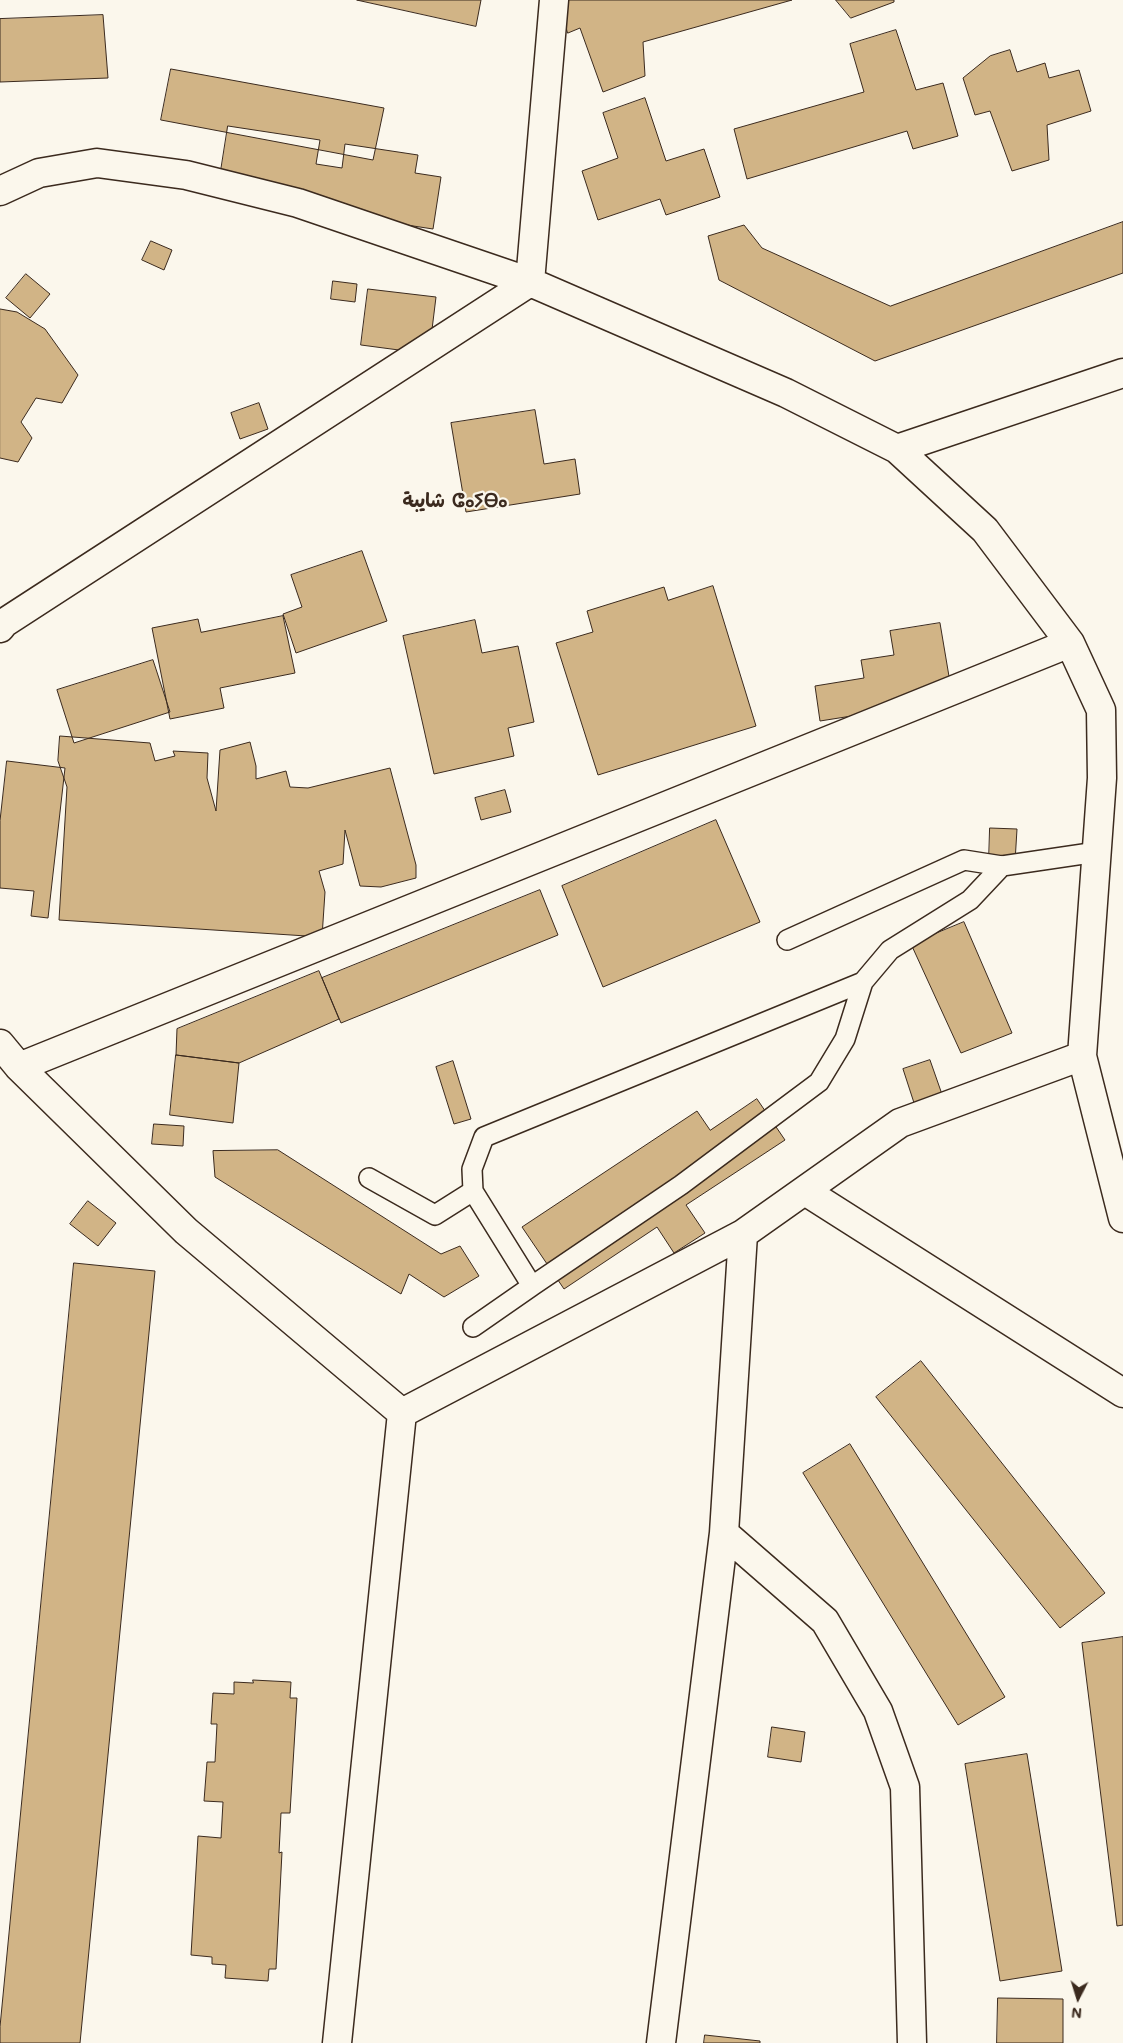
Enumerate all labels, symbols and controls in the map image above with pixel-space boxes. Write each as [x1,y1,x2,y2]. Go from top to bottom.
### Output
district label: شايبة ⵛⴰⵢⴱⴰ [403,490,507,512]
north arrow [1053,1973,1103,2023]
text: N [1071,2004,1083,2023]

